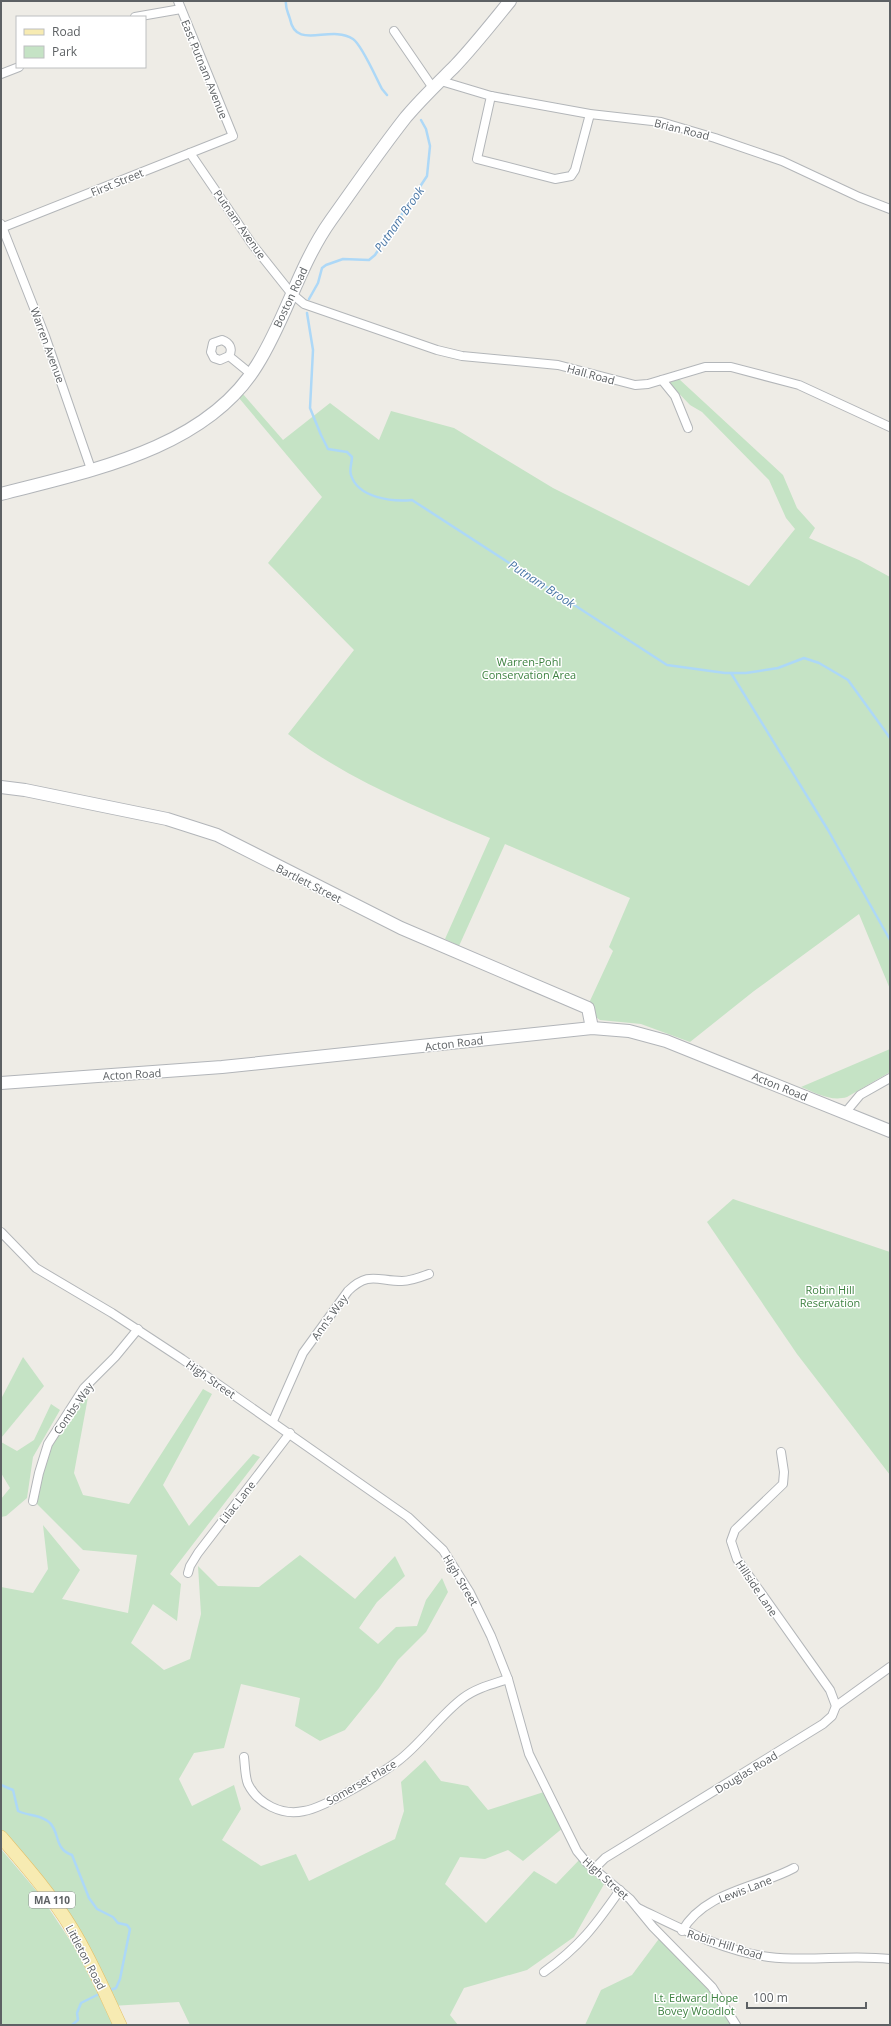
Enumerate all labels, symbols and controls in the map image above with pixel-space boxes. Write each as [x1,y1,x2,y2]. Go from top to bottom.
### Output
legend [16,16,146,68]
street label: East Putnam Avenue [178,17,232,121]
text: Road [52,23,81,40]
text: Park [52,43,78,60]
street label: Brian Road [653,115,711,143]
street label: First Street [88,165,146,199]
water label: Putnam Brook [370,182,428,255]
street label: Putnam Avenue [210,186,270,262]
street label: Boston Road [269,264,311,330]
street label: Warren Avenue [27,305,69,385]
street label: Hall Road [565,360,617,388]
water label: Putnam Brook [505,556,580,613]
park label: Warren-Pohl Conservation Area [482,654,576,682]
street label: Bartlett Street [274,860,345,906]
street label: Acton Road [424,1032,484,1054]
street label: Acton Road [102,1065,162,1083]
street label: Acton Road [750,1068,810,1104]
park label: Robin Hill Reservation [800,1282,860,1310]
street label: Ann's Way [307,1291,351,1343]
street label: High Street [183,1356,239,1402]
street label: Combs Way [50,1379,97,1437]
street label: Lilac Lane [216,1478,258,1526]
street label: High Street [440,1552,482,1608]
street label: Hillside Lane [733,1557,781,1619]
street label: Douglas Road [712,1747,780,1797]
street label: Somerset Place [323,1756,399,1808]
street label: High Street [580,1853,632,1903]
street label: Lewis Lane [716,1872,774,1906]
road number: MA 110 [29,1892,75,1908]
street label: Littleton Road [63,1922,109,1992]
street label: Robin Hill Road [685,1925,765,1963]
scale bar [747,1984,866,2010]
text: 100 m [753,1989,788,2006]
park label: Lt. Edward Hope Bovey Woodlot [654,1990,738,2018]

